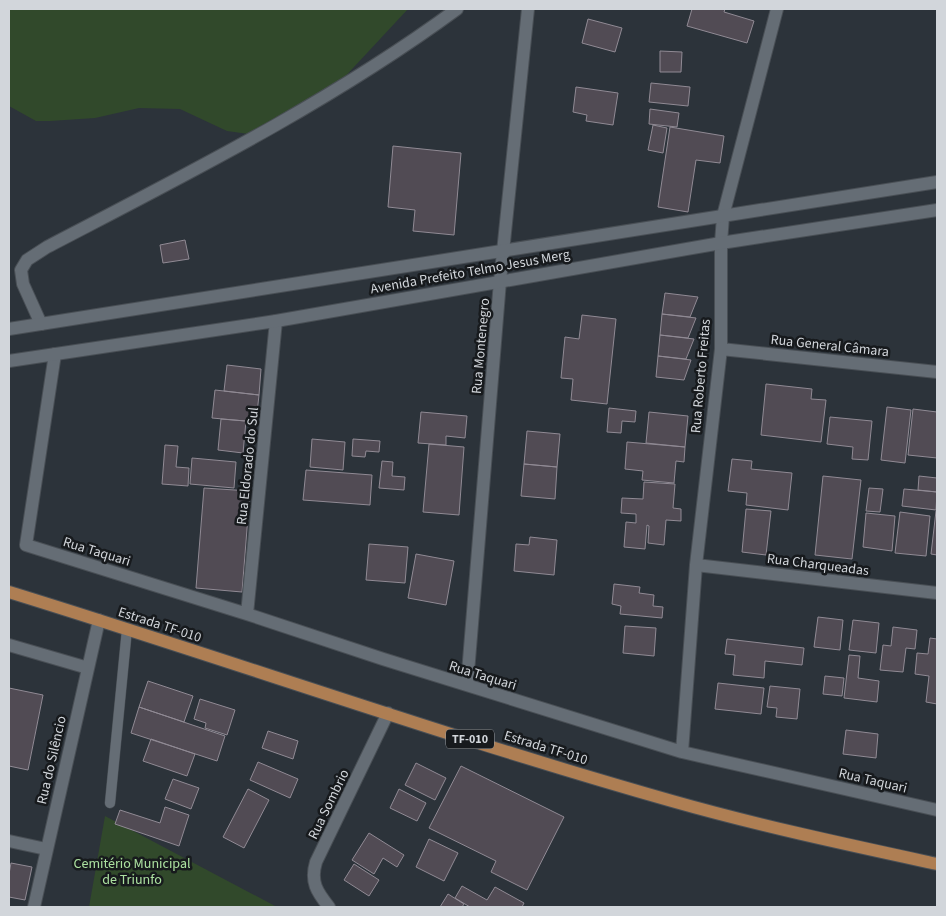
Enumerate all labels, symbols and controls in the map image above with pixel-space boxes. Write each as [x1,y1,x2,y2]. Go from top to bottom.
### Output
street label: Avenida Prefeito Telmo Jesus Merg [369,245,572,299]
street label: Rua Montenegro [467,297,495,395]
street label: Rua Roberto Freitas [686,318,716,434]
street label: Rua General Câmara [770,330,890,362]
street label: Rua Eldorado do Sul [232,406,264,526]
street label: Rua Taquari [60,532,133,572]
street label: Rua Charqueadas [766,549,870,581]
street label: Estrada TF-010 [115,602,204,648]
street label: Rua Taquari [446,656,519,696]
street label: Rua do Silêncio [32,714,72,806]
street label: Estrada TF-010 [501,726,590,770]
road number: TF-010 [446,730,494,749]
street label: Rua Taquari [837,763,909,799]
street label: Rua Sombrio [303,766,354,843]
park label: Cemitério Municipal de Triunfo [73,854,191,890]

